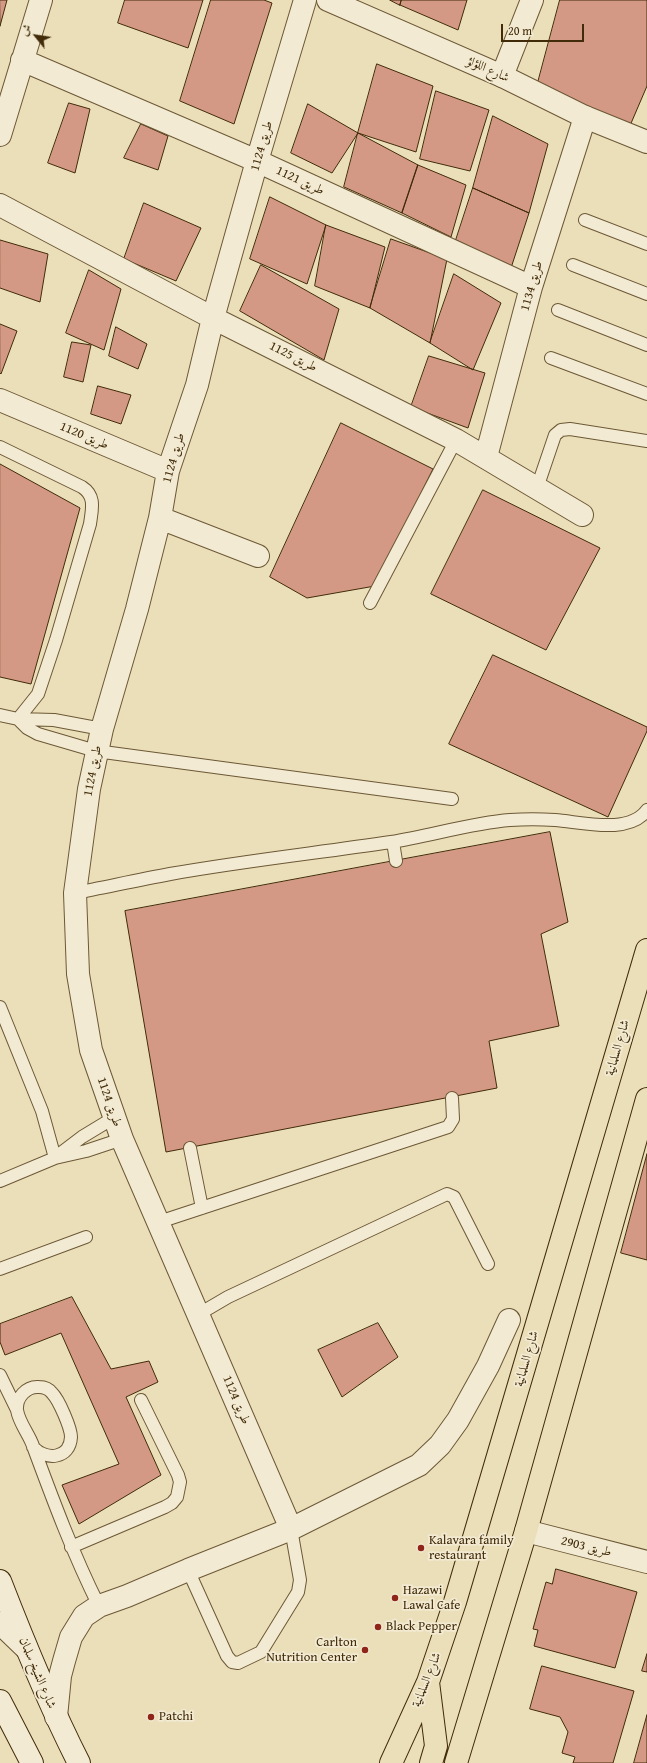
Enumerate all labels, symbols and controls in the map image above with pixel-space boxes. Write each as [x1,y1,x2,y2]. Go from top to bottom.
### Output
north arrow [16,16,56,56]
scale bar [503,16,586,42]
text: ش [16,21,35,39]
text: 20 m [508,22,532,39]
street label: شارع اللؤلؤ [464,54,512,86]
street label: طريق 1124 [247,119,277,173]
street label: طريق 1121 [273,163,327,199]
street label: طريق 1134 [517,259,547,313]
street label: طريق 1125 [266,338,320,376]
street label: طريق 1120 [57,419,111,453]
street label: طريق 1124 [159,431,189,485]
street label: طريق 1124 [80,744,106,798]
street label: شارع السلمانية [603,1018,633,1078]
street label: طريق 1124 [93,1075,125,1129]
street label: شارع السلمانية [512,1329,542,1389]
street label: طريق 1124 [219,1373,253,1427]
place label: Kalavara family restaurant [429,1533,514,1564]
street label: طريق 2903 [559,1533,613,1561]
marker: Kalavara family restaurant [416,1543,426,1553]
place label: Hazawi Lawal Cafe [403,1583,460,1614]
marker: Hazawi Lawal Cafe [390,1593,400,1603]
place label: Black Pepper [386,1619,457,1635]
marker: Black Pepper [373,1622,383,1632]
street label: شارع الشيخ سلمان [15,1635,59,1711]
place label: Carlton Nutrition Center [266,1635,357,1666]
marker: Carlton Nutrition Center [360,1645,370,1655]
street label: شارع السلمانية [409,1650,445,1710]
place label: Patchi [159,1709,193,1725]
marker: Patchi [146,1712,156,1722]

